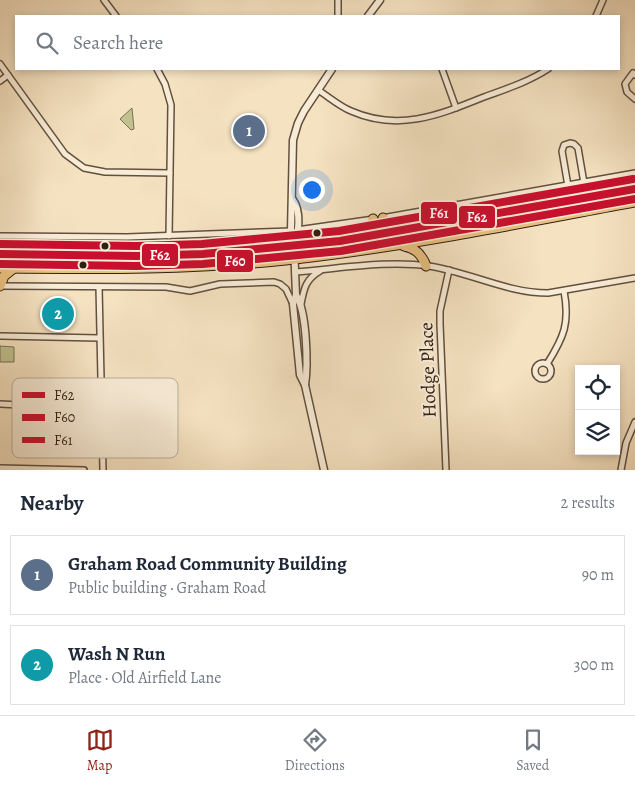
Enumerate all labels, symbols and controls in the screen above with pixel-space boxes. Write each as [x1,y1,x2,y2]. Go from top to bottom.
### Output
search box [15,15,620,70]
icon: search [33,29,61,57]
text: Search here [73,30,163,56]
pin: 1 [233,112,265,150]
your location [299,177,325,203]
line badge: F61 [420,201,458,225]
text: F61 [430,204,448,223]
line badge: F62 [458,205,496,229]
text: F62 [467,208,488,227]
unlabelled marker [312,228,322,238]
unlabelled marker [100,241,110,251]
line badge: F62 [141,243,179,267]
text: F62 [150,246,171,265]
line badge: F60 [216,249,254,273]
text: F60 [224,252,246,271]
unlabelled marker [78,260,88,270]
pin: 2 [42,295,74,333]
street label: Hodge Place [413,322,443,418]
map controls [575,365,620,455]
button: locate [575,365,620,410]
legend [12,378,178,458]
text: F62 [54,386,75,405]
text: F60 [54,408,75,427]
button: layers [575,410,620,455]
text: F61 [54,431,73,450]
text: Nearby [20,489,83,517]
text: 2 results [560,492,615,514]
text: Graham Road Community Building [68,551,347,577]
text: 1 [34,564,40,586]
text: 90 m [582,564,614,586]
text: Public building · Graham Road [68,577,266,599]
text: Wash N Run [68,641,166,667]
text: 2 [33,654,41,676]
text: 300 m [574,654,614,676]
text: Place · Old Airfield Lane [68,667,222,689]
tab: Map [86,726,114,775]
tab: Directions [285,726,345,775]
tab: Saved [516,726,549,775]

